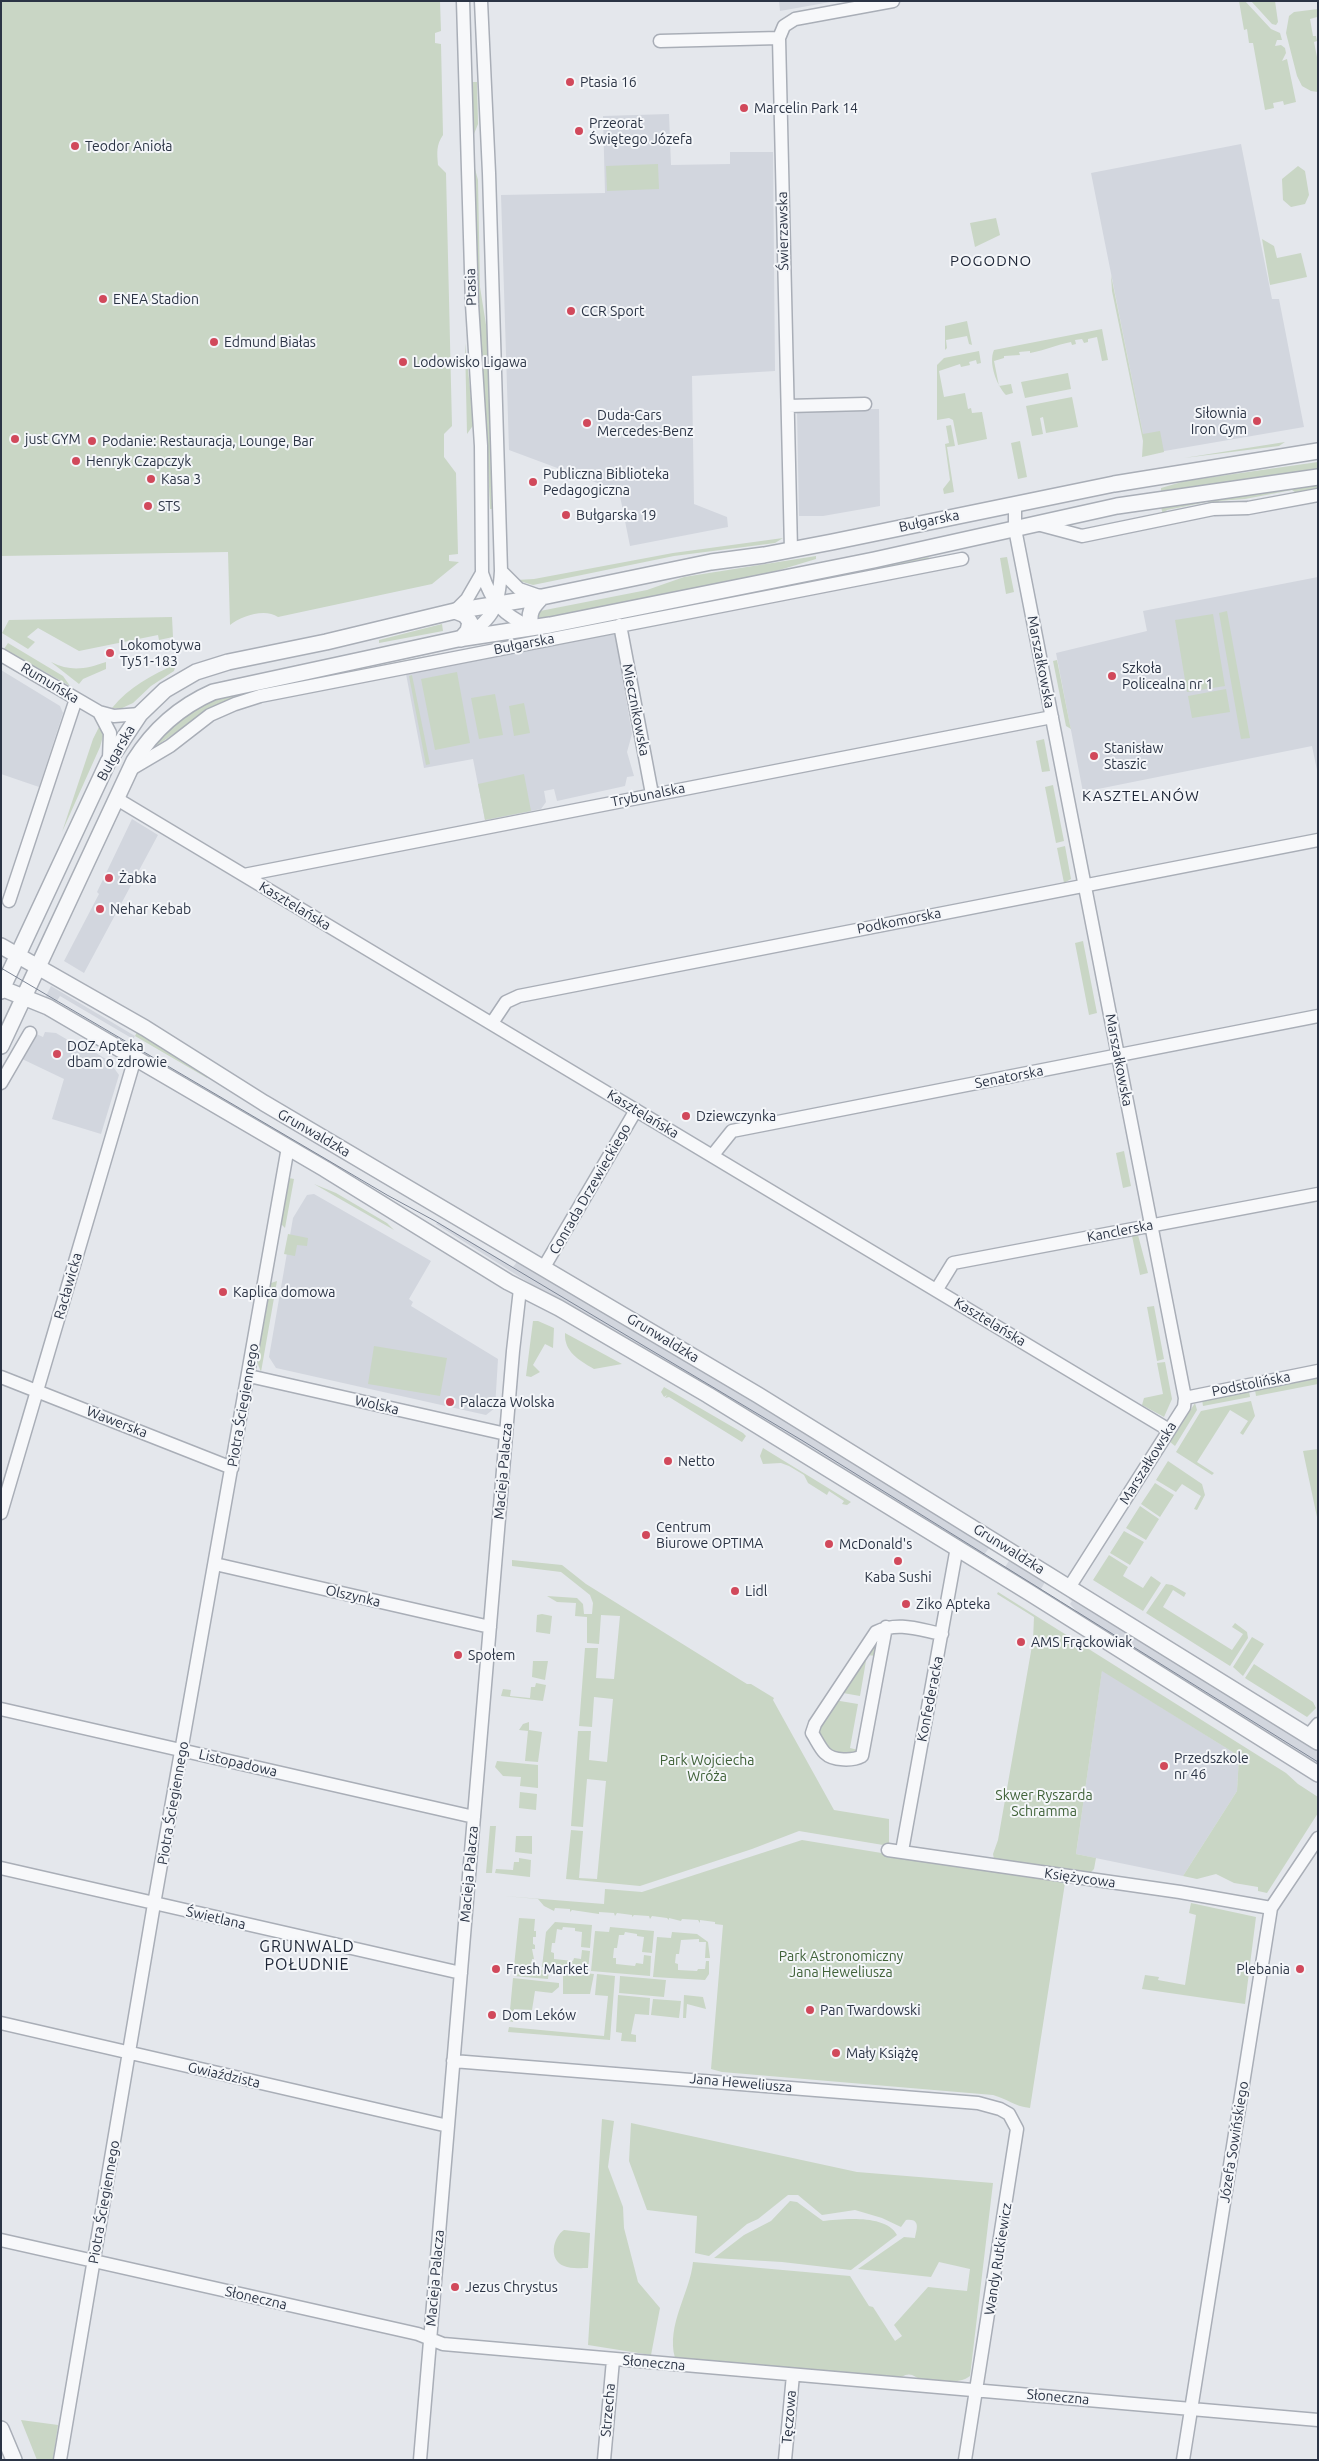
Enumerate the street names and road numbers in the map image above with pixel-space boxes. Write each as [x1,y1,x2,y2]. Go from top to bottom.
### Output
street label: Świerzawska [774,191,792,271]
street label: Ptasia [462,268,480,306]
street label: Bułgarska [897,506,961,536]
street label: Marszałkowska [1024,614,1058,710]
street label: Bułgarska [492,630,556,658]
street label: Rumuńska [18,659,82,707]
street label: Miecznikowska [619,662,653,758]
street label: Bułgarska [93,722,139,784]
street label: Trybunalska [610,780,686,810]
street label: Kasztelańska [256,878,334,934]
street label: Podkomorska [855,905,943,937]
street label: Marszałkowska [1102,1012,1136,1108]
street label: Senatorska [973,1062,1045,1092]
street label: Kasztelańska [604,1086,682,1142]
street label: Grunwaldzka [275,1105,353,1161]
street label: Conrada Drzewieckiego [546,1121,634,1257]
street label: Kanclerska [1085,1216,1155,1246]
street label: Racławicka [51,1251,85,1321]
street label: Kasztelańska [951,1294,1029,1350]
street label: Grunwaldzka [624,1310,702,1366]
street label: Piotra Ściegiennego [224,1342,262,1468]
street label: Podstolińska [1210,1368,1292,1400]
street label: Wolska [353,1392,401,1418]
street label: Wawerska [84,1403,150,1441]
street label: Marszałkowska [1116,1419,1180,1507]
street label: Macieja Palacza [490,1422,516,1520]
street label: Grunwaldzka [970,1520,1048,1578]
street label: Olszynka [324,1582,382,1610]
street label: Konfederacka [913,1655,947,1743]
street label: Piotra Ściegiennego [154,1740,192,1866]
street label: Listopadowa [197,1746,279,1780]
street label: Macieja Palacza [456,1825,482,1923]
street label: Księżycowa [1043,1865,1117,1891]
street label: Świetlana [184,1903,248,1933]
street label: Gwiaździsta [186,2059,262,2091]
street label: Jana Heweliusza [689,2070,793,2096]
street label: Józefa Sowińskiego [1216,2080,1252,2204]
street label: Piotra Ściegiennego [85,2139,123,2265]
street label: Wandy Rutkiewicz [981,2202,1015,2316]
street label: Macieja Palacza [422,2229,448,2327]
street label: Słoneczna [223,2283,289,2313]
street label: Słoneczna [622,2352,686,2374]
street label: Strzecha [597,2382,619,2438]
street label: Słoneczna [1026,2386,1090,2408]
street label: Tęczowa [778,2389,800,2445]

